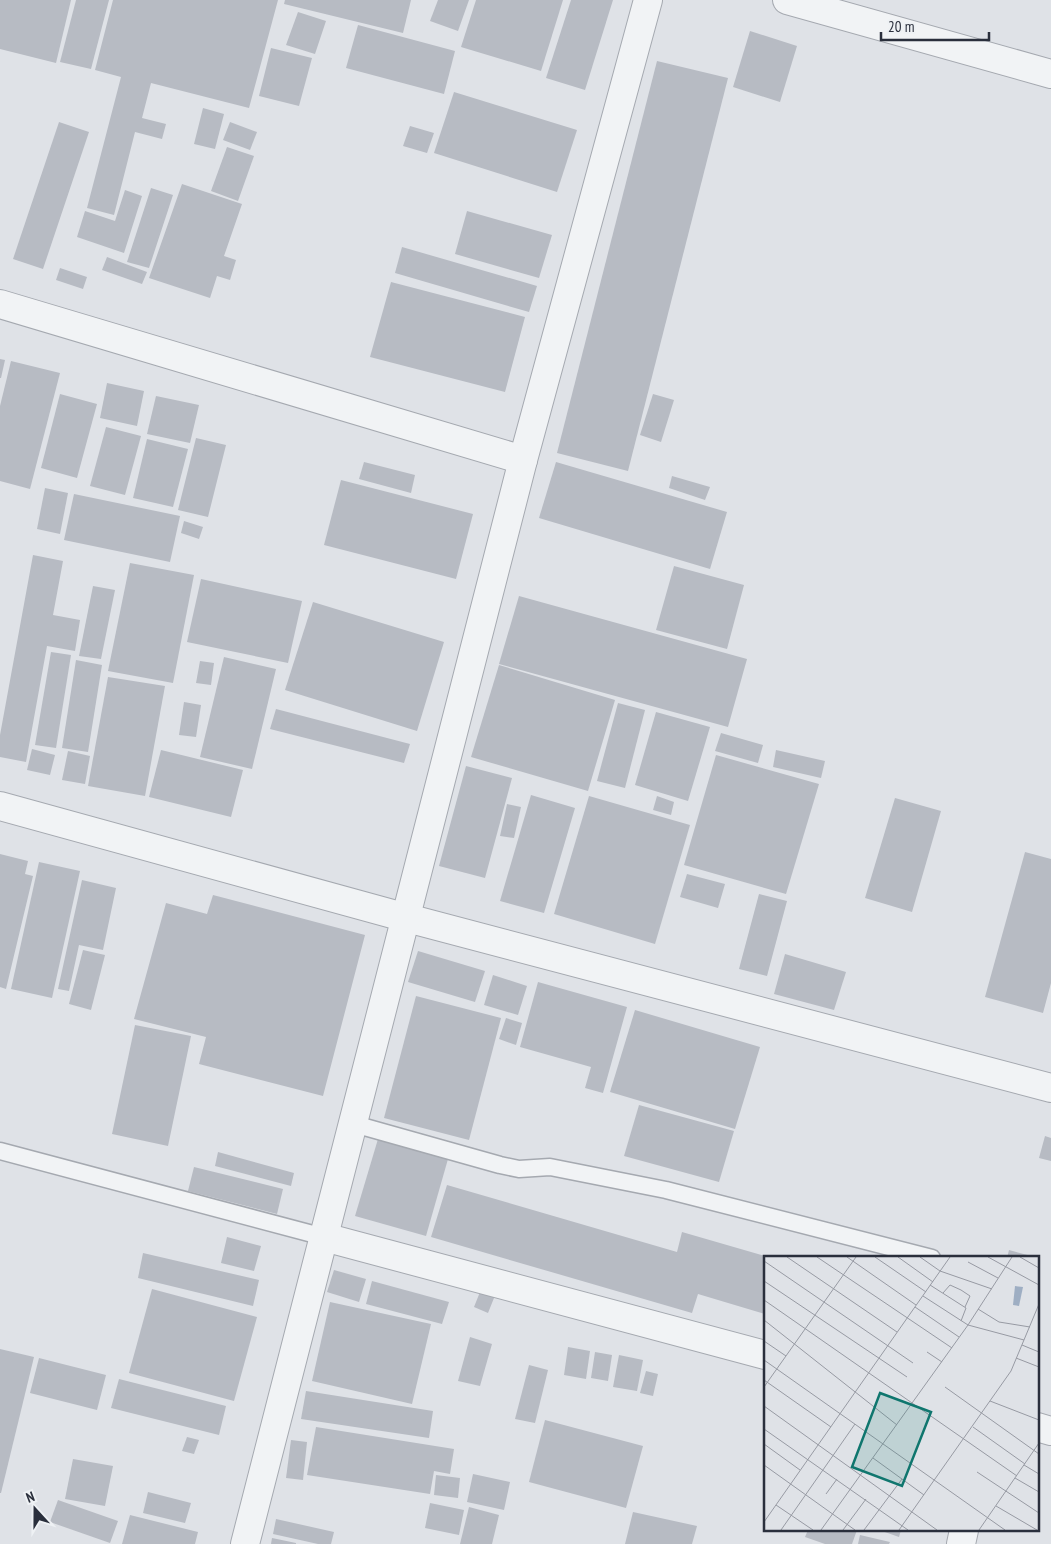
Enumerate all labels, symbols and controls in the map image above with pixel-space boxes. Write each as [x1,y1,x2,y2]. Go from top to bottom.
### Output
scale bar [881,10,988,42]
text: 20 m [888,17,914,36]
inset map [764,1256,1038,1532]
north arrow [10,1484,60,1534]
text: N [24,1487,37,1507]

